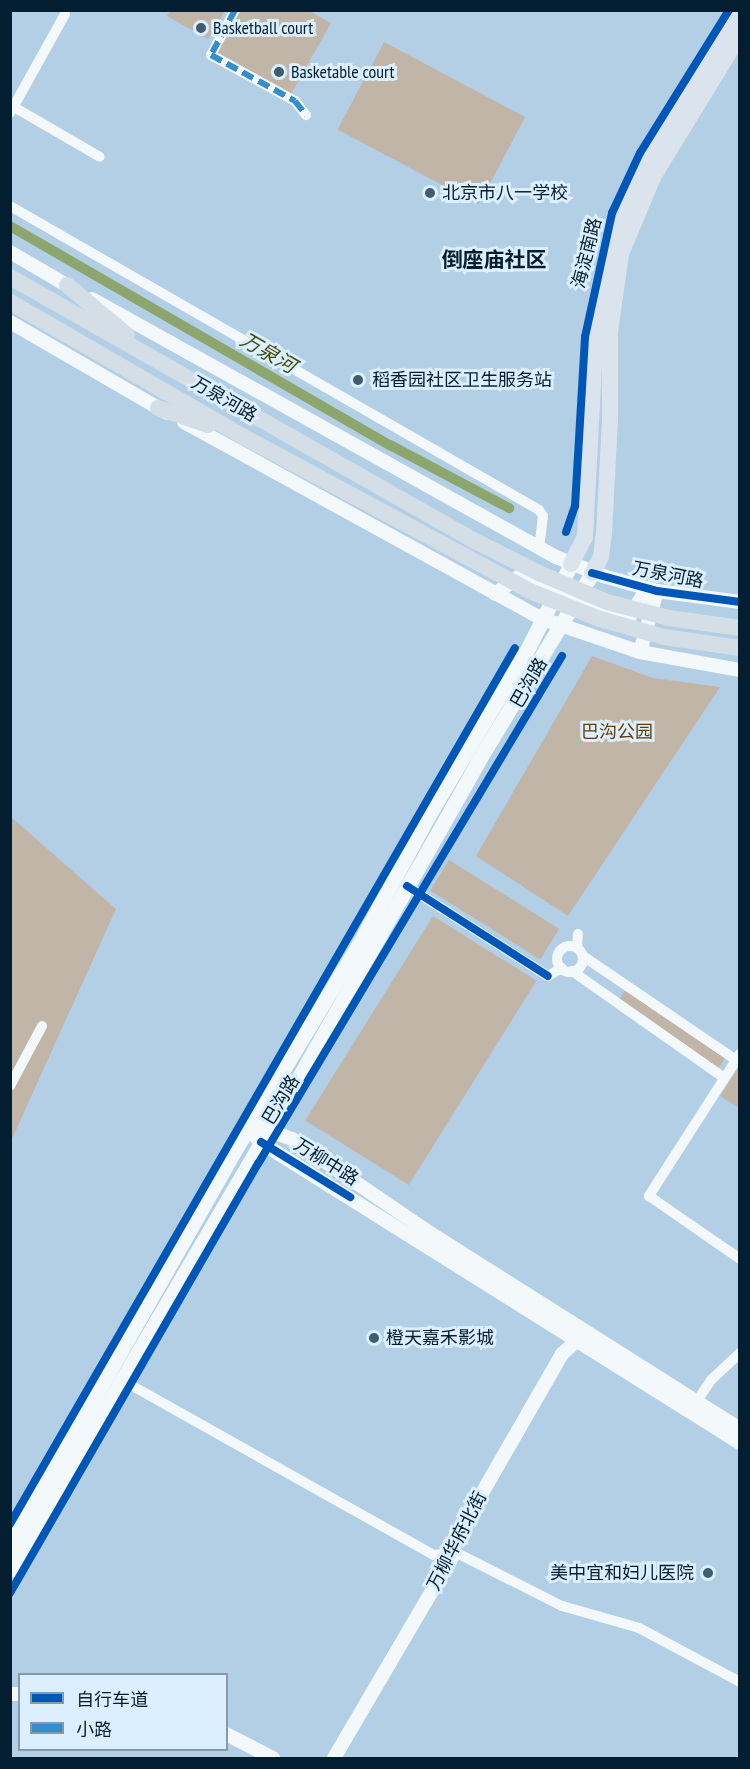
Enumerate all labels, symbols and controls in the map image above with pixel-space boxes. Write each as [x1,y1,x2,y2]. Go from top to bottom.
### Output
place label: Basketball court [213,17,313,39]
marker: Basketball court [194,21,208,35]
place label: Basketable court [291,61,394,83]
marker: Basketable court [272,65,286,79]
place label: 北京市八一学校 [442,182,568,204]
marker: 北京市八一学校 [423,186,437,200]
street label: 海淀南路 [568,215,606,291]
district label: 倒座庙社区 [442,247,546,273]
water label: 万泉河 [236,328,300,378]
place label: 稻香园社区卫生服务站 [372,369,552,391]
marker: 稻香园社区卫生服务站 [349,371,367,389]
street label: 万泉河路 [187,372,261,426]
street label: 万泉河路 [631,558,705,592]
street label: 巴沟路 [506,654,552,712]
park label: 巴沟公园 [581,721,653,743]
street label: 巴沟路 [258,1071,304,1129]
street label: 万柳中路 [290,1134,362,1190]
place label: 橙天嘉禾影城 [386,1327,494,1349]
marker: 橙天嘉禾影城 [367,1331,381,1345]
street label: 万柳华府北街 [423,1488,491,1594]
place label: 美中宜和妇儿医院 [550,1562,694,1584]
marker: 美中宜和妇儿医院 [699,1564,717,1582]
legend [18,1673,228,1751]
text: 自行车道 [76,1688,148,1711]
text: 小路 [76,1718,112,1741]

